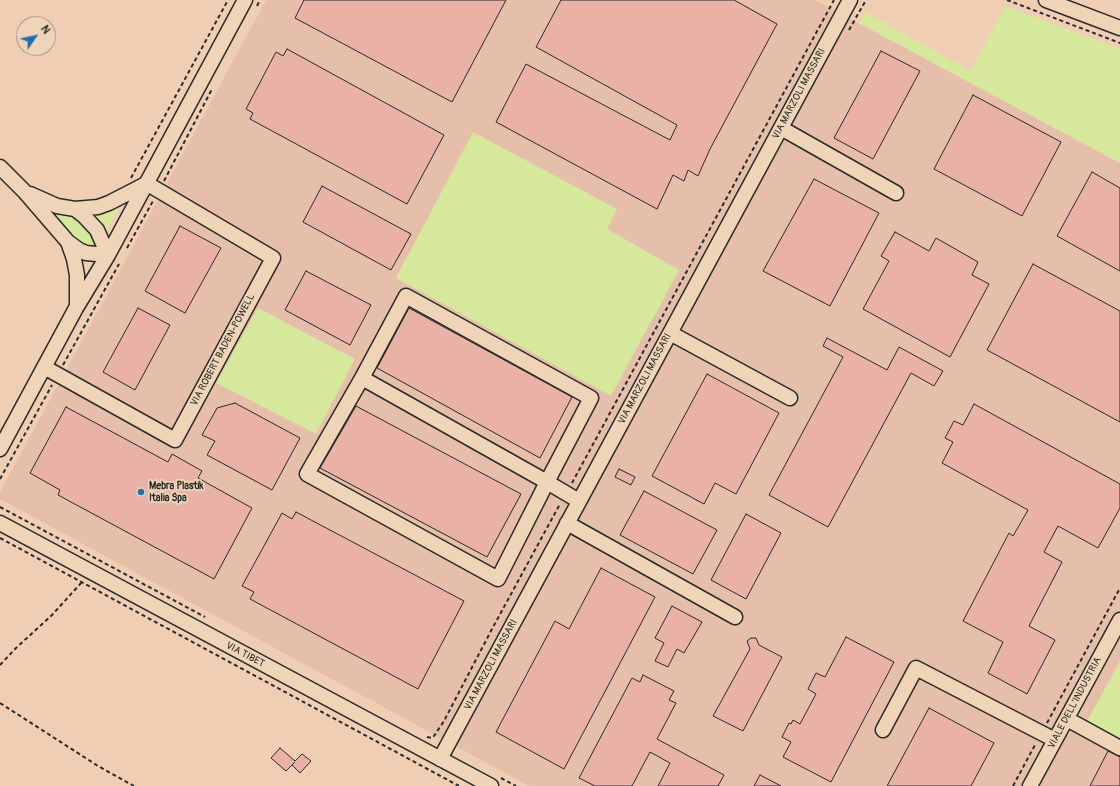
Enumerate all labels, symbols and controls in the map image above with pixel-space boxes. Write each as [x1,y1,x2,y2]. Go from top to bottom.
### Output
north arrow [16,16,56,56]
text: N [38,23,53,36]
street label: VIA MARZOLI MASSARI [770,47,828,141]
street label: VIA ROBERT BADEN-POWELL [188,292,258,408]
street label: VIA MARZOLI MASSARI [616,332,674,426]
place label: Mebra Plastik Italia Spa [149,480,203,504]
marker: Mebra Plastik Italia Spa [136,487,146,497]
street label: VIA MARZOLI MASSARI [462,618,520,712]
street label: VIA TIBET [224,640,266,670]
street label: VIALE DELL'INDUSTRIA [1046,655,1104,751]

